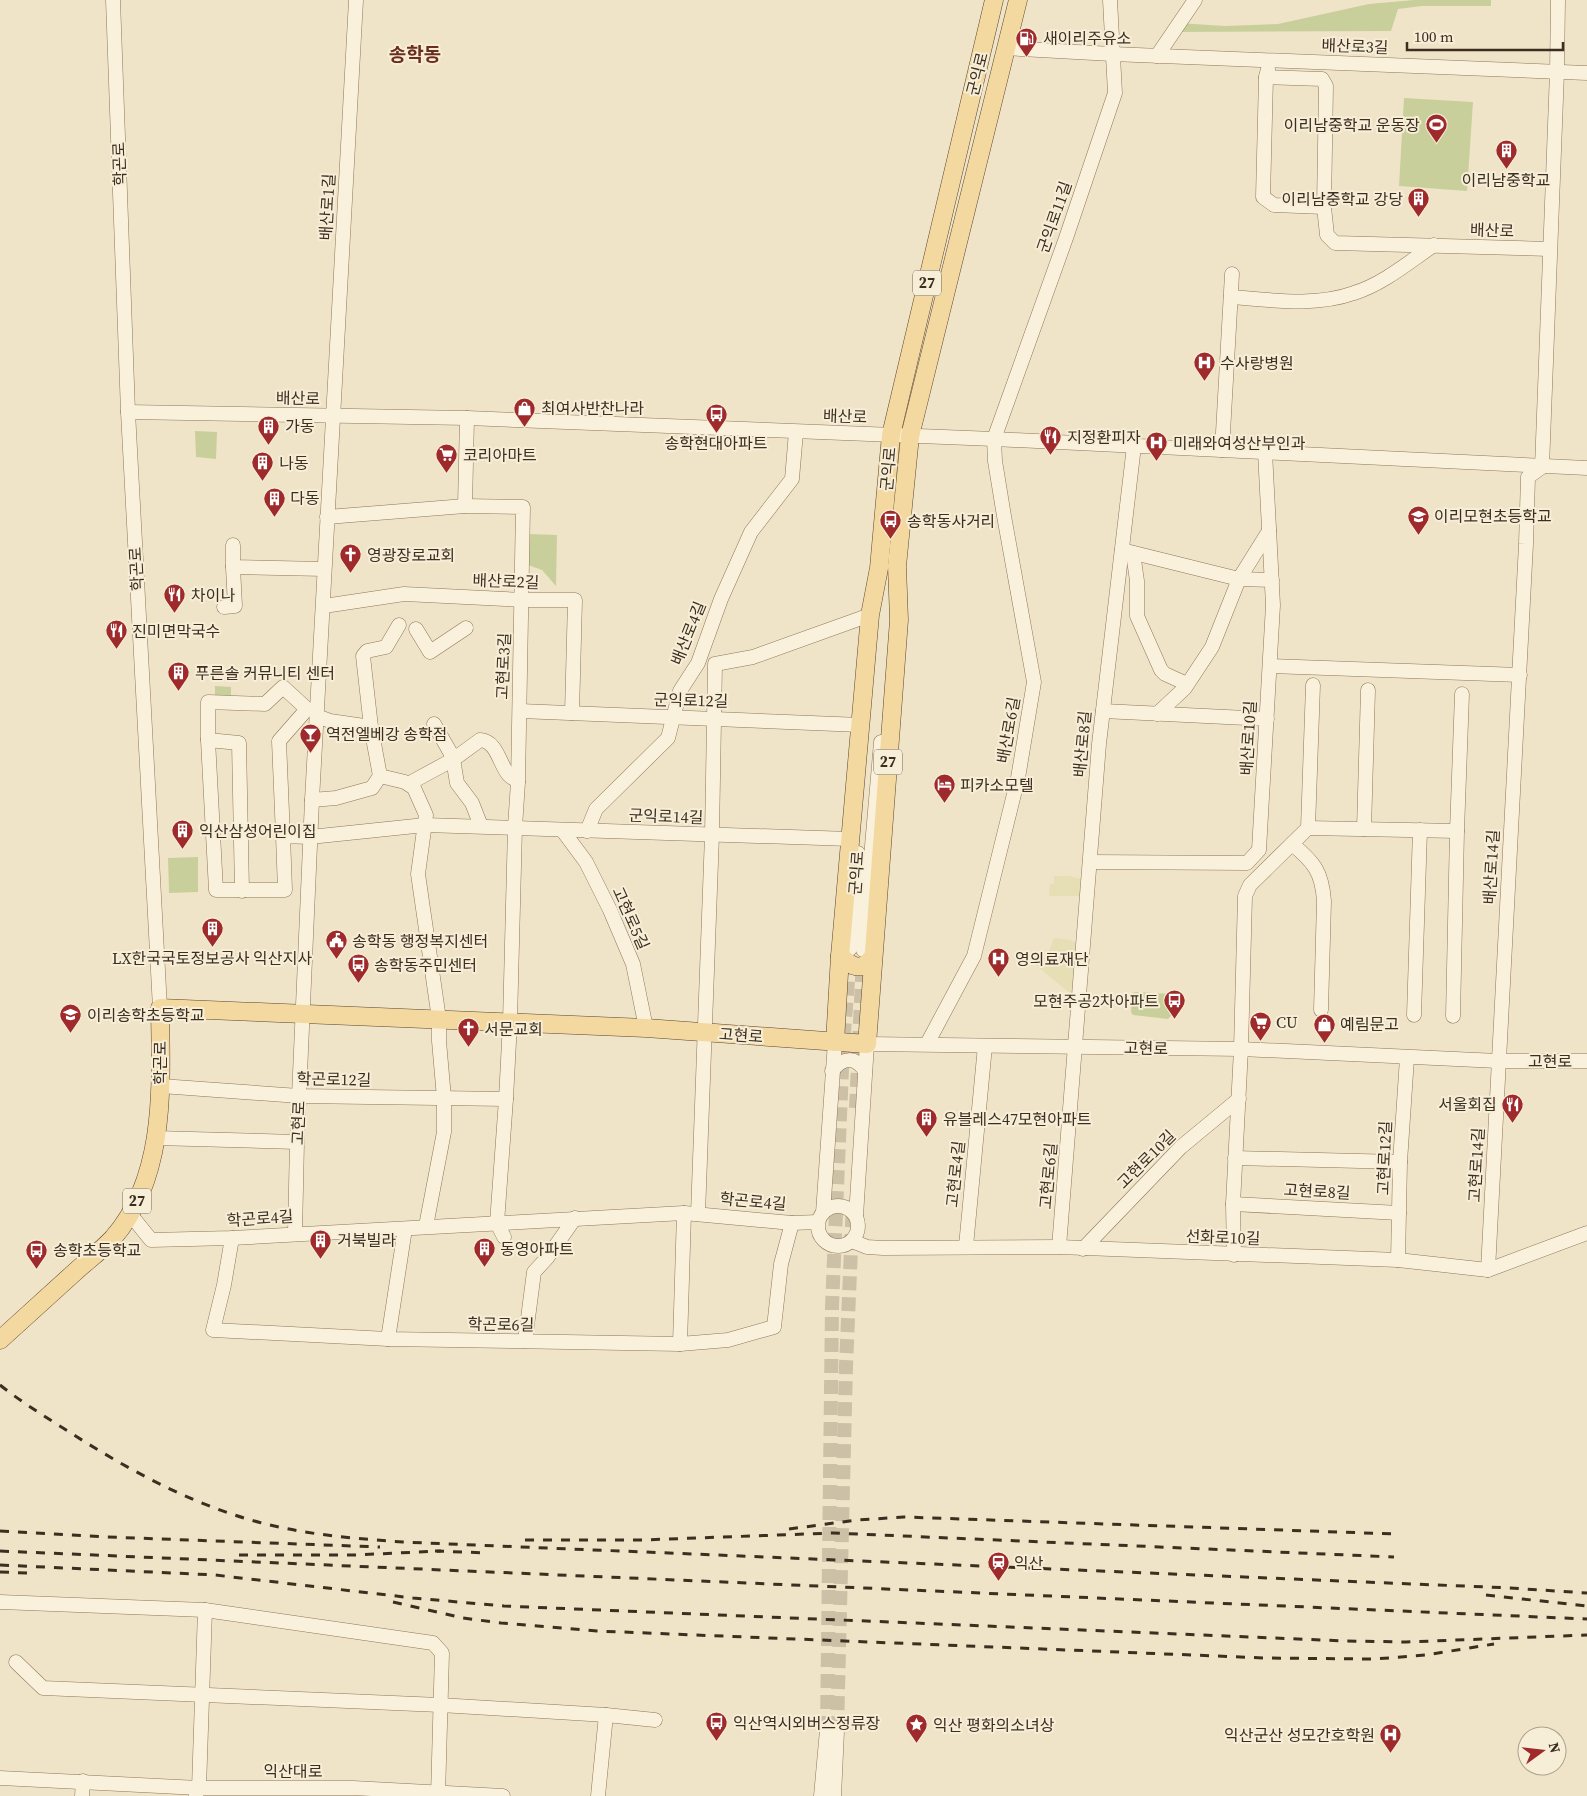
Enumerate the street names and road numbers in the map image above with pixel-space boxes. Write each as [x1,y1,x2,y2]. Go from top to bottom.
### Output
street label: 배산로3길 [1321,34,1389,58]
street label: 군익로 [961,50,993,98]
street label: 학곤로 [107,141,131,186]
street label: 배산로1길 [314,173,340,241]
street label: 군익로11길 [1031,178,1077,256]
street label: 배산로 [1470,218,1515,242]
road number: 27 [913,270,941,296]
street label: 배산로 [276,387,321,409]
street label: 배산로 [823,404,868,428]
street label: 군익로 [875,446,901,492]
street label: 학곤로 [124,546,148,592]
street label: 배산로2길 [472,569,540,593]
street label: 배산로4길 [665,598,711,668]
street label: 고현로3길 [491,632,515,700]
street label: 군익로12길 [653,688,729,712]
street label: 배산로6길 [991,695,1025,765]
street label: 배산로10길 [1235,700,1261,776]
street label: 배산로8길 [1068,710,1096,778]
road number: 27 [874,750,902,774]
street label: 군익로14길 [628,804,704,828]
street label: 배산로14길 [1478,829,1504,905]
street label: 군익로 [843,850,869,896]
street label: 고현로5길 [607,883,655,953]
street label: 고현로 [718,1022,764,1048]
street label: 고현로 [1124,1037,1169,1059]
street label: 학곤로 [149,1041,171,1085]
street label: 고현로 [1528,1050,1572,1072]
street label: 학곤로12길 [296,1067,372,1091]
street label: 고현로 [286,1100,310,1145]
street label: 고현로12길 [1372,1120,1396,1196]
street label: 고현로10길 [1112,1125,1180,1193]
street label: 고현로14길 [1463,1127,1489,1203]
street label: 고현로4길 [941,1140,969,1208]
street label: 고현로6길 [1034,1142,1062,1210]
street label: 고현로8길 [1283,1178,1351,1204]
street label: 학곤로4길 [719,1187,787,1215]
road number: 27 [123,1188,151,1214]
street label: 학곤로4길 [226,1205,294,1231]
street label: 선화로10길 [1185,1225,1261,1249]
street label: 학곤로6길 [467,1312,535,1336]
street label: 익산대로 [264,1760,323,1782]

